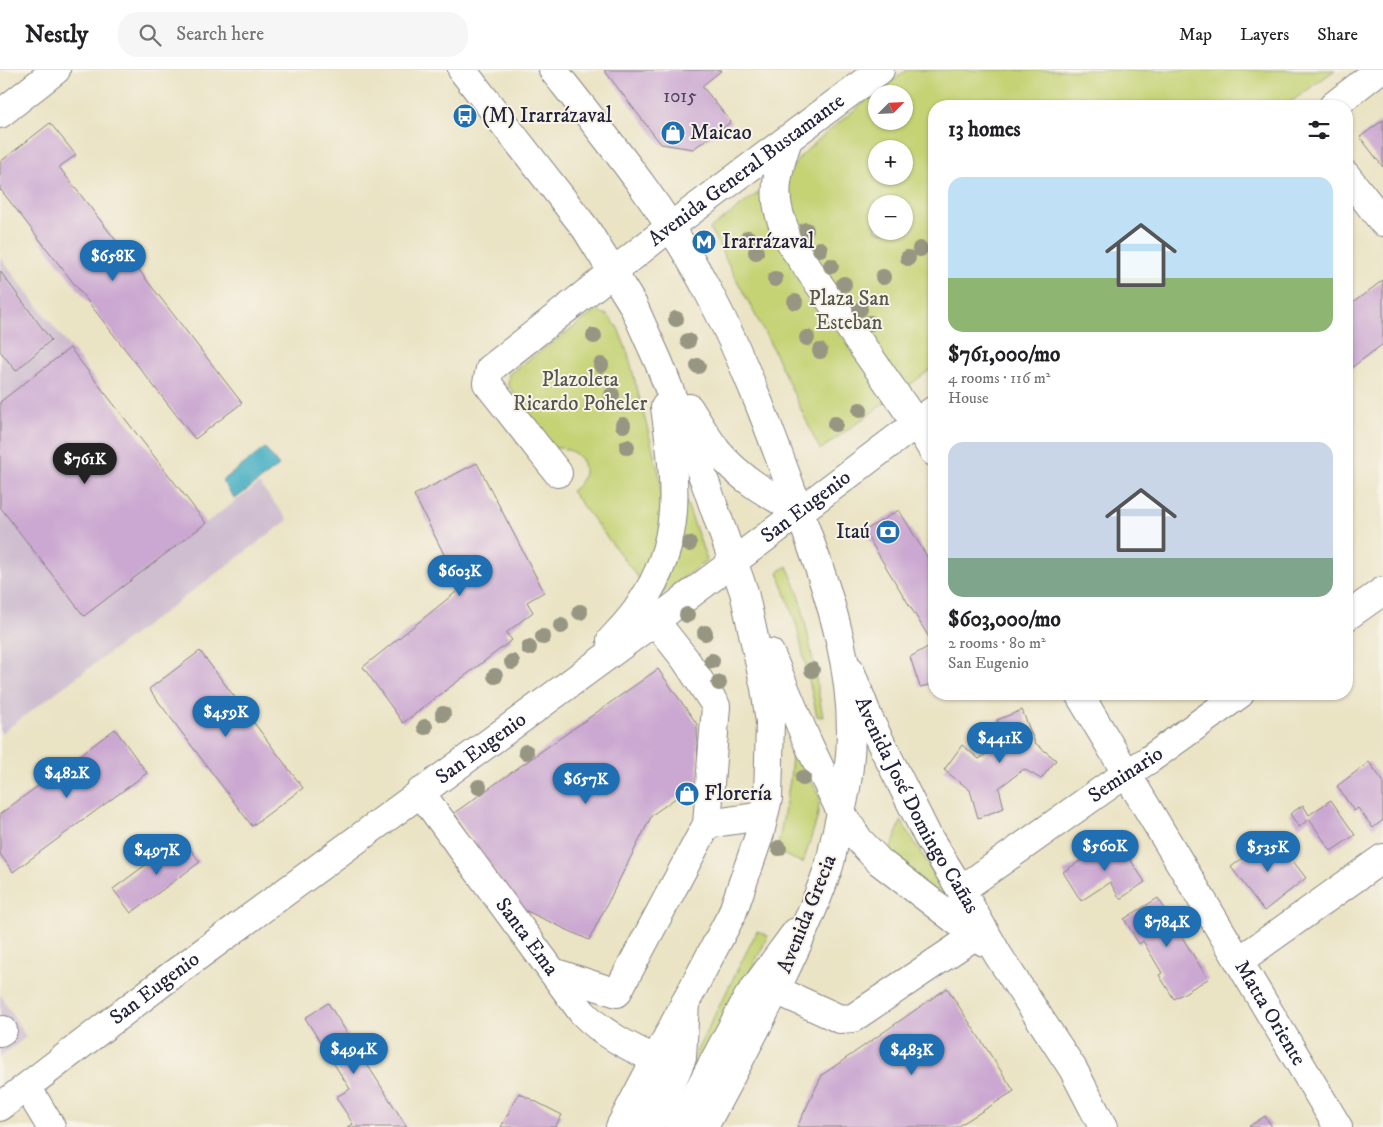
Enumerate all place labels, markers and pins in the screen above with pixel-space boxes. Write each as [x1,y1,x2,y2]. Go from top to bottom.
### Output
bus stop icon: (M) Irarrázaval [452,103,478,129]
place label: (M) Irarrázaval [482,103,613,129]
shop icon: Maicao [660,120,686,146]
place label: Maicao [690,120,752,146]
metro station icon: Irarrázaval [691,229,717,255]
place label: Irarrázaval [722,229,815,255]
pin: $658K [78,240,148,282]
pin: $761K [50,442,120,485]
place label: Itaú [836,519,870,545]
bank icon: Itaú [875,519,901,545]
pin: $603K [425,554,495,597]
pin: $459K [191,696,261,738]
pin: $441K [965,722,1035,764]
pin: $482K [32,756,102,799]
pin: $657K [551,762,621,805]
shop icon: Florería [674,781,700,807]
place label: Florería [704,781,772,807]
pin: $560K [1070,830,1140,872]
pin: $535K [1233,830,1303,873]
pin: $497K [122,834,192,876]
pin: $784K [1132,906,1202,948]
pin: $494K [319,1032,389,1075]
pin: $483K [877,1034,947,1076]

